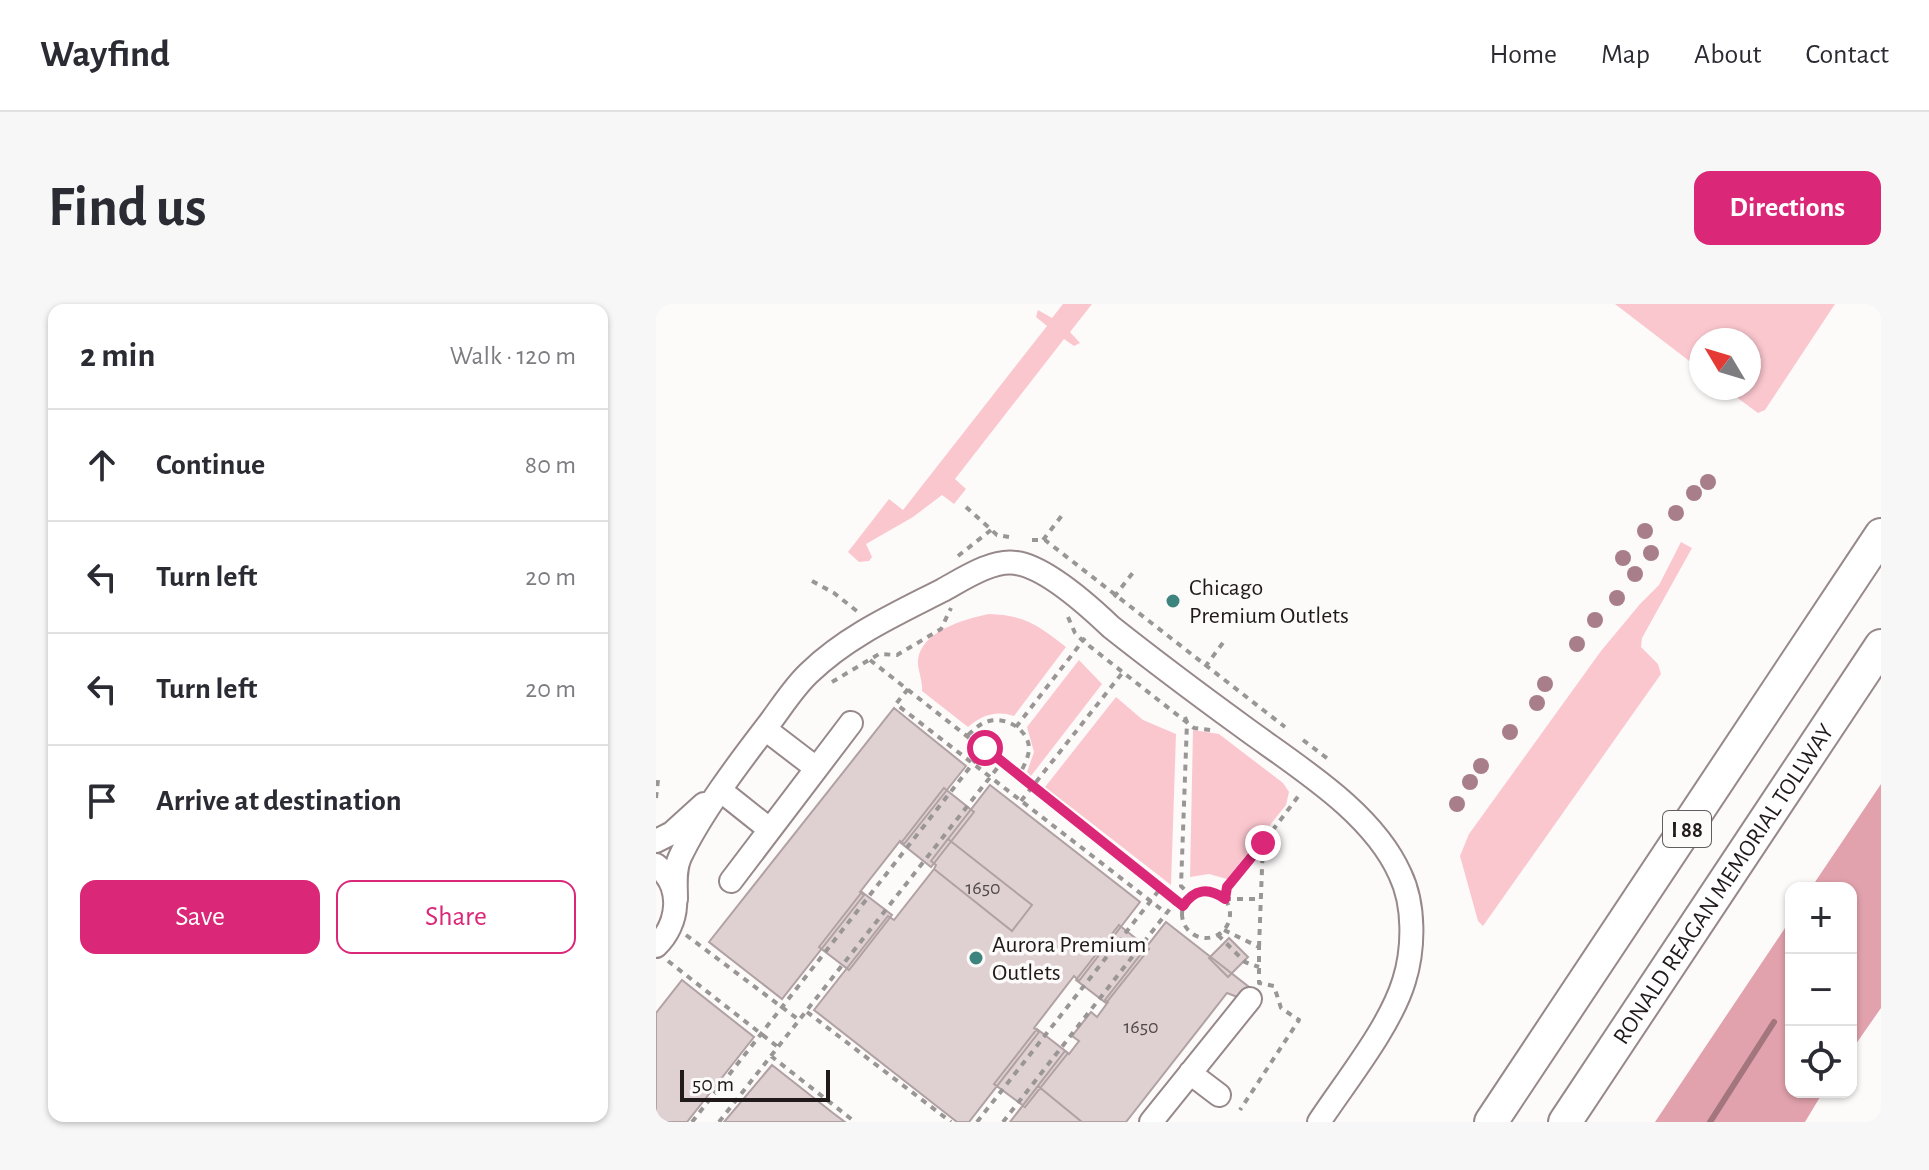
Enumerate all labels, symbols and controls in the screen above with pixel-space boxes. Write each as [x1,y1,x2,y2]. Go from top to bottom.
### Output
text: Wayfind [40,36,170,74]
text: Home [1490,41,1557,69]
text: Map [1601,41,1650,69]
text: About [1694,41,1762,69]
text: Contact [1806,41,1889,69]
button: Directions [1694,171,1881,245]
text: Find us [48,180,206,236]
north arrow [1689,328,1761,400]
text: 2 min [80,339,155,373]
text: Walk · 120 m [450,343,576,369]
icon: ahead [80,443,124,487]
text: Continue [156,450,265,480]
text: 80 m [525,452,576,478]
icon: left [80,555,124,599]
text: Turn left [156,562,257,592]
text: 20 m [525,564,576,590]
place label: Chicago Premium Outlets [1189,576,1349,628]
marker: Chicago Premium Outlets [1164,592,1182,610]
icon: left [80,667,124,711]
text: Turn left [156,674,257,704]
text: 20 m [525,676,576,702]
street label: RONALD REAGAN MEMORIAL TOLLWAY [1609,720,1839,1049]
route start [967,730,1003,766]
icon: arrive [80,779,124,823]
text: Arrive at destination [156,786,402,816]
road number: I 88 [1663,811,1711,847]
route end [1245,825,1281,861]
house number: 1650 [965,878,1001,898]
button: Save [80,880,320,954]
button: Share [336,880,576,954]
map controls [1785,882,1857,1098]
button: + [1785,882,1857,954]
place label: Aurora Premium Outlets [992,933,1146,985]
marker: Aurora Premium Outlets [967,949,985,967]
button: − [1785,954,1857,1026]
house number: 1650 [1123,1017,1159,1037]
button: locate [1785,1026,1857,1098]
scale bar [680,1066,830,1102]
text: 50 m [692,1073,734,1095]

